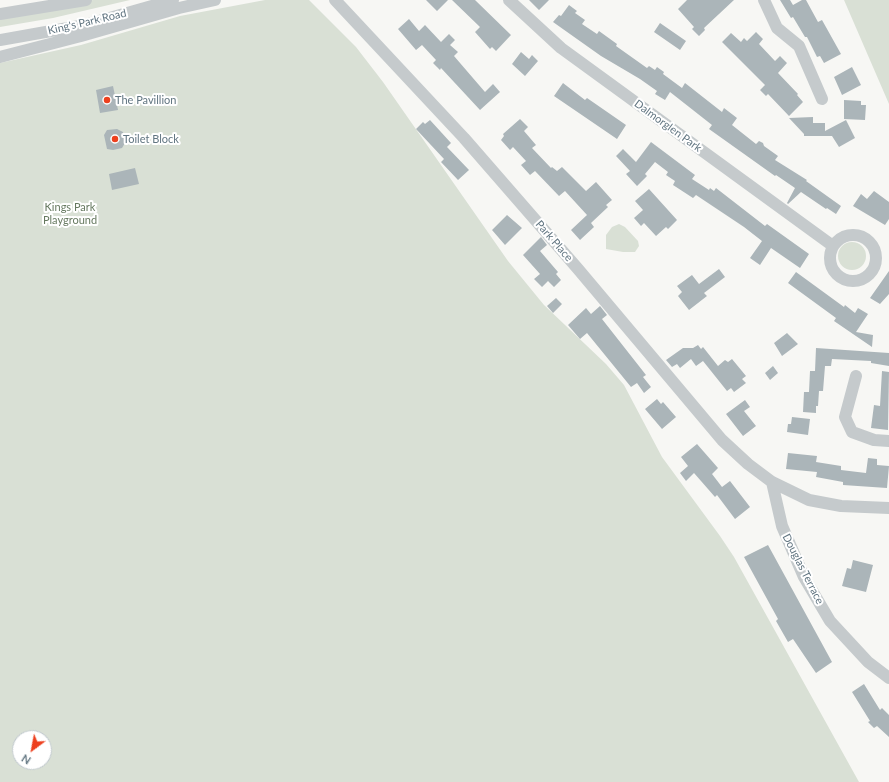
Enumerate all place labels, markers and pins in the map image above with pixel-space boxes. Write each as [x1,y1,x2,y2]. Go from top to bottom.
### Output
place label: The Pavillion [115,93,176,107]
marker: The Pavillion [102,95,112,105]
place label: Toilet Block [123,132,179,146]
marker: Toilet Block [110,134,120,144]

